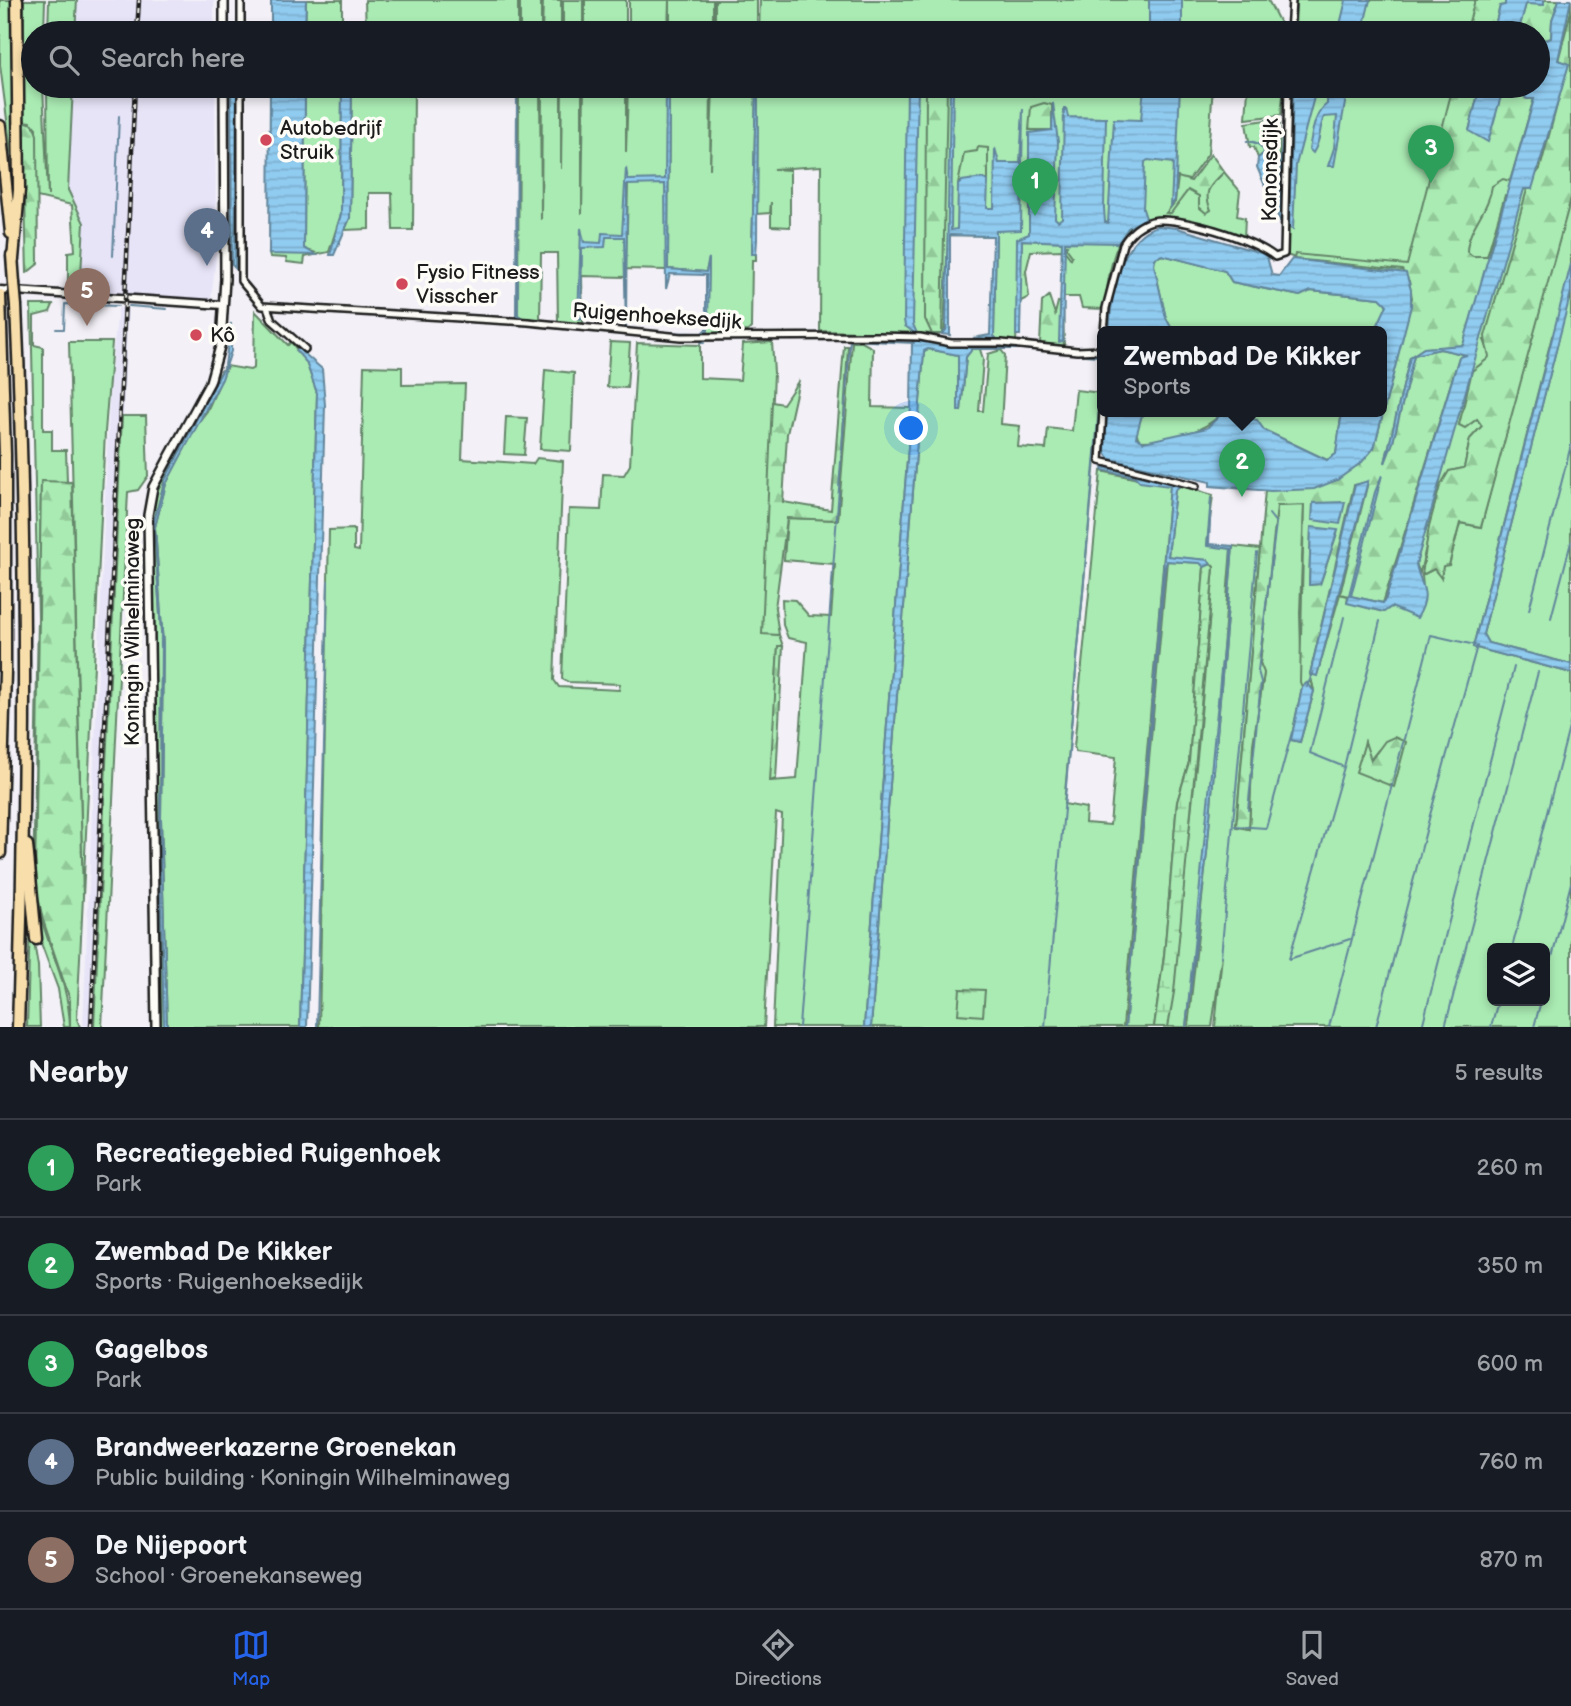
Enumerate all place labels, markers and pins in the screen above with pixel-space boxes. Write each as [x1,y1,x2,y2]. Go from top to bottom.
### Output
place label: Autobedrijf Struik [280,116,383,165]
pin: 3 [1408,125,1454,183]
marker: Autobedrijf Struik [258,132,274,148]
pin: 1 [1012,158,1058,216]
pin: 4 [184,208,230,266]
place label: Fysio Fitness Visscher [416,260,540,309]
pin: 5 [64,268,110,326]
marker: Fysio Fitness Visscher [394,276,410,292]
place label: Kô [210,323,235,348]
marker: Kô [188,327,204,343]
pin: 2 [1219,439,1265,497]

